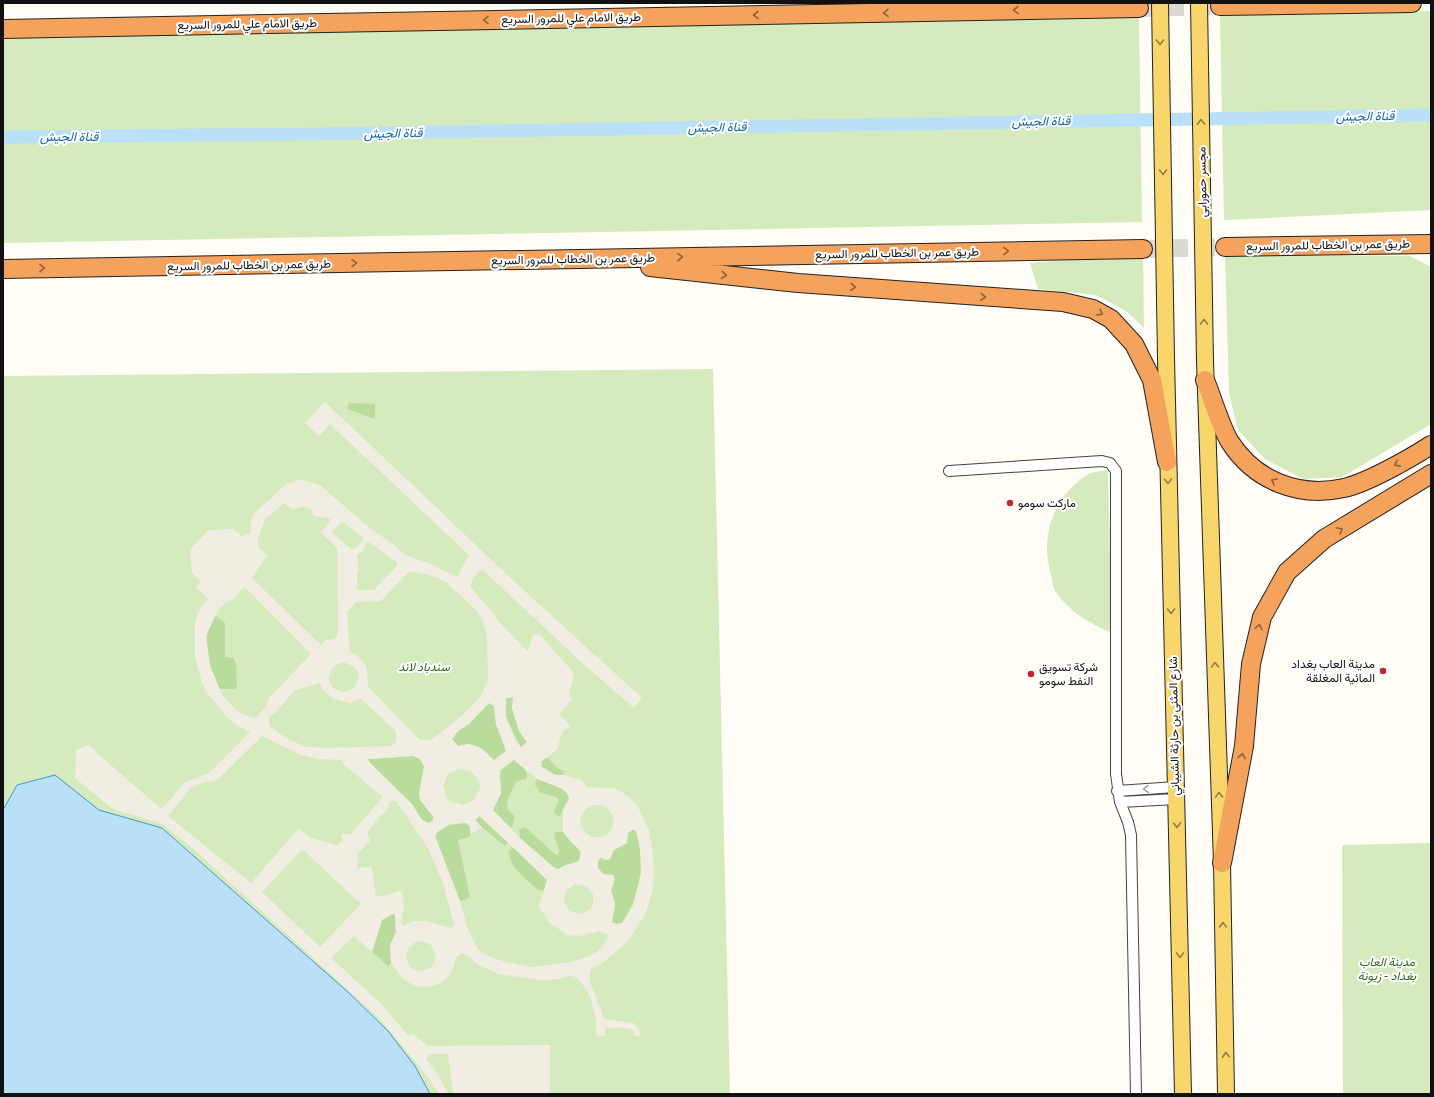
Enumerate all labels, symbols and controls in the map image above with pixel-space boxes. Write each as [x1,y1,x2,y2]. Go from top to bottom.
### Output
one-way arrow [1013,6,1019,14]
one-way arrow [883,8,889,17]
street label: طريق الامام علي للمرور السريع [501,10,641,29]
one-way arrow [753,11,759,19]
street label: طريق الامام علي للمرور السريع [177,16,317,35]
one-way arrow [483,16,489,24]
one-way arrow [1156,39,1164,45]
water label: قناة الجيش [1336,108,1396,125]
water label: قناة الجيش [1012,113,1072,130]
water label: قناة الجيش [688,119,748,136]
one-way arrow [1197,119,1205,125]
water label: قناة الجيش [364,125,424,142]
water label: قناة الجيش [40,129,99,145]
street label: مجسر حمورابي [1194,147,1213,217]
one-way arrow [1158,169,1167,175]
street label: طريق عمر بن الخطاب للمرور السريع [1246,237,1410,255]
street label: طريق عمر بن الخطاب للمرور السريع [815,245,979,263]
one-way arrow [1003,247,1009,255]
street label: طريق عمر بن الخطاب للمرور السريع [491,251,655,269]
one-way arrow [677,253,683,261]
street label: طريق عمر بن الخطاب للمرور السريع [167,257,331,275]
one-way arrow [351,259,357,267]
one-way arrow [39,264,45,273]
one-way arrow [721,270,727,279]
one-way arrow [850,283,856,292]
one-way arrow [980,292,986,301]
one-way arrow [1096,308,1103,315]
one-way arrow [1200,319,1208,325]
one-way arrow [1394,459,1402,467]
one-way arrow [1164,478,1172,484]
one-way arrow [1271,479,1278,486]
place label: ماركت سومو [1018,496,1076,511]
marker: ماركت سومو [1005,498,1015,508]
one-way arrow [1336,527,1343,534]
one-way arrow [1167,608,1175,614]
one-way arrow [1255,624,1263,631]
street label: شارع المثنى بن حارثة الشيباني [1166,656,1185,796]
place label: مدينة العاب بغداد المائية المغلقة [1291,657,1375,685]
park label: سندباد لاند [398,660,450,674]
place label: شركة تسويق النفط سومو [1039,660,1098,689]
one-way arrow [1211,662,1219,668]
marker: مدينة العاب بغداد المائية المغلقة [1378,666,1388,676]
marker: شركة تسويق النفط سومو [1026,669,1036,679]
one-way arrow [1237,753,1246,759]
one-way arrow [1143,784,1149,793]
one-way arrow [1215,792,1224,798]
one-way arrow [1172,822,1181,828]
one-way arrow [1219,922,1227,928]
one-way arrow [1176,952,1184,958]
park label: مدينة العاب بغداد - زيونة [1358,955,1417,984]
one-way arrow [1222,1052,1230,1058]

